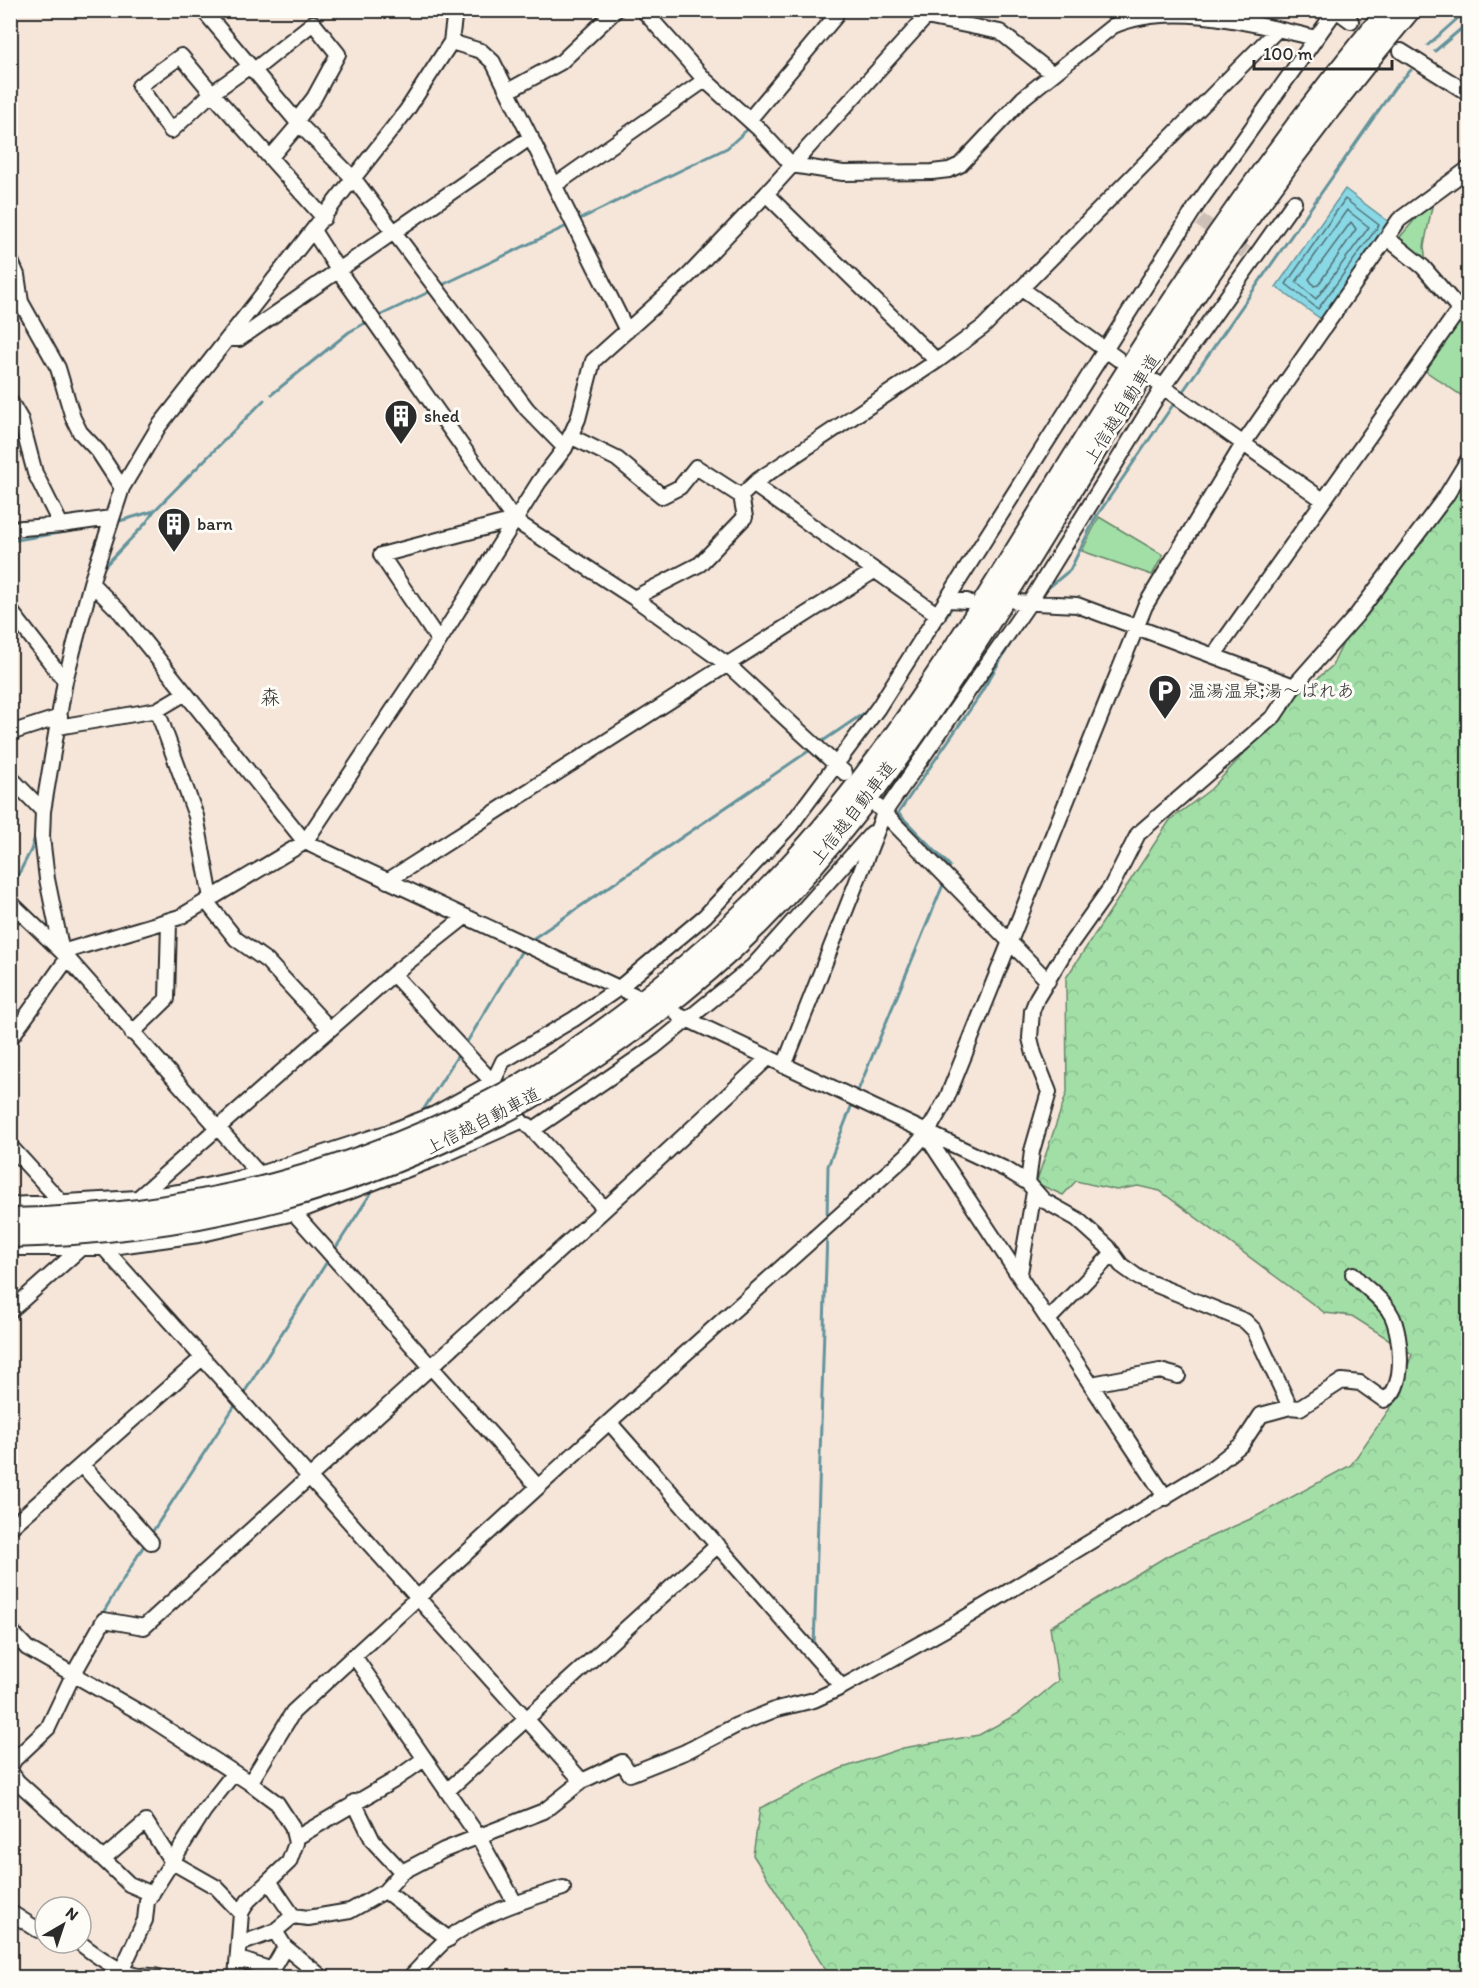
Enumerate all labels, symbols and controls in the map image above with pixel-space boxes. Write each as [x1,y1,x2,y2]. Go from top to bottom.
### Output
scale bar [1254,33,1392,71]
text: 100 m [1263,43,1313,65]
street label: 上信越自動車道 [1079,350,1165,468]
building icon: shed [383,398,419,445]
place label: shed [424,405,460,427]
building icon: barn [156,506,192,553]
place label: barn [197,513,233,535]
parking icon: 温湯温泉;湯〜ぱれあ [1147,673,1183,720]
place label: 温湯温泉;湯〜ぱれあ [1188,680,1355,702]
district label: 森 [260,685,280,709]
street label: 上信越自動車道 [806,757,900,869]
street label: 上信越自動車道 [422,1083,544,1159]
north arrow [33,1895,93,1955]
text: N [62,1903,82,1925]

